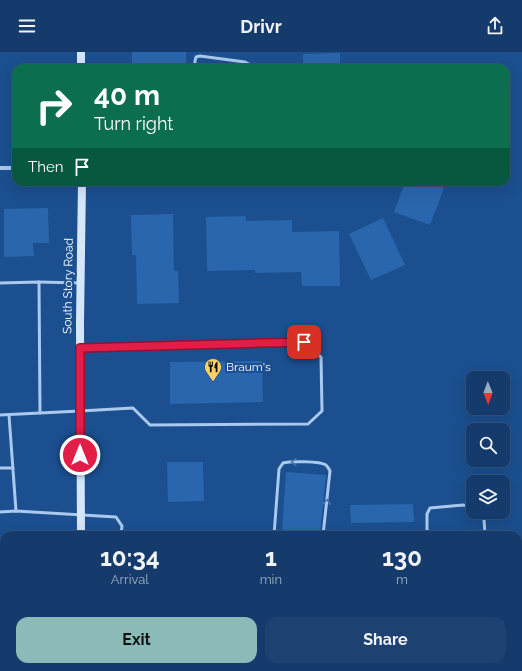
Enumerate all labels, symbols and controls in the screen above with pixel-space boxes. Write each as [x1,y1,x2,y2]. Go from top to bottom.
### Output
icon: menu [16,15,38,37]
icon: share [484,15,506,37]
text: Drivr [240,16,282,37]
text: 40 m [94,79,160,112]
icon: right [28,80,80,132]
text: Turn right [94,113,173,134]
icon: arrive [71,156,93,178]
text: Then [28,158,63,176]
street label: South Story Road [60,238,76,334]
pin [287,325,321,359]
icon: arrive [293,331,315,353]
restaurant icon: Braum's [203,357,223,382]
place label: Braum's [226,360,271,374]
north arrow [466,371,510,415]
map controls [466,371,510,519]
button: search [466,423,510,467]
position arrow [59,434,101,476]
one-way arrow [291,458,297,466]
button: layers [466,475,510,519]
one-way arrow [322,499,331,505]
text: 10:34 [100,543,160,572]
text: 1 [265,543,277,572]
text: 130 [382,543,422,572]
text: Arrival [111,572,149,587]
text: min [260,572,282,587]
text: m [396,572,408,587]
button: Exit [16,617,257,663]
button: Share [265,617,506,663]

